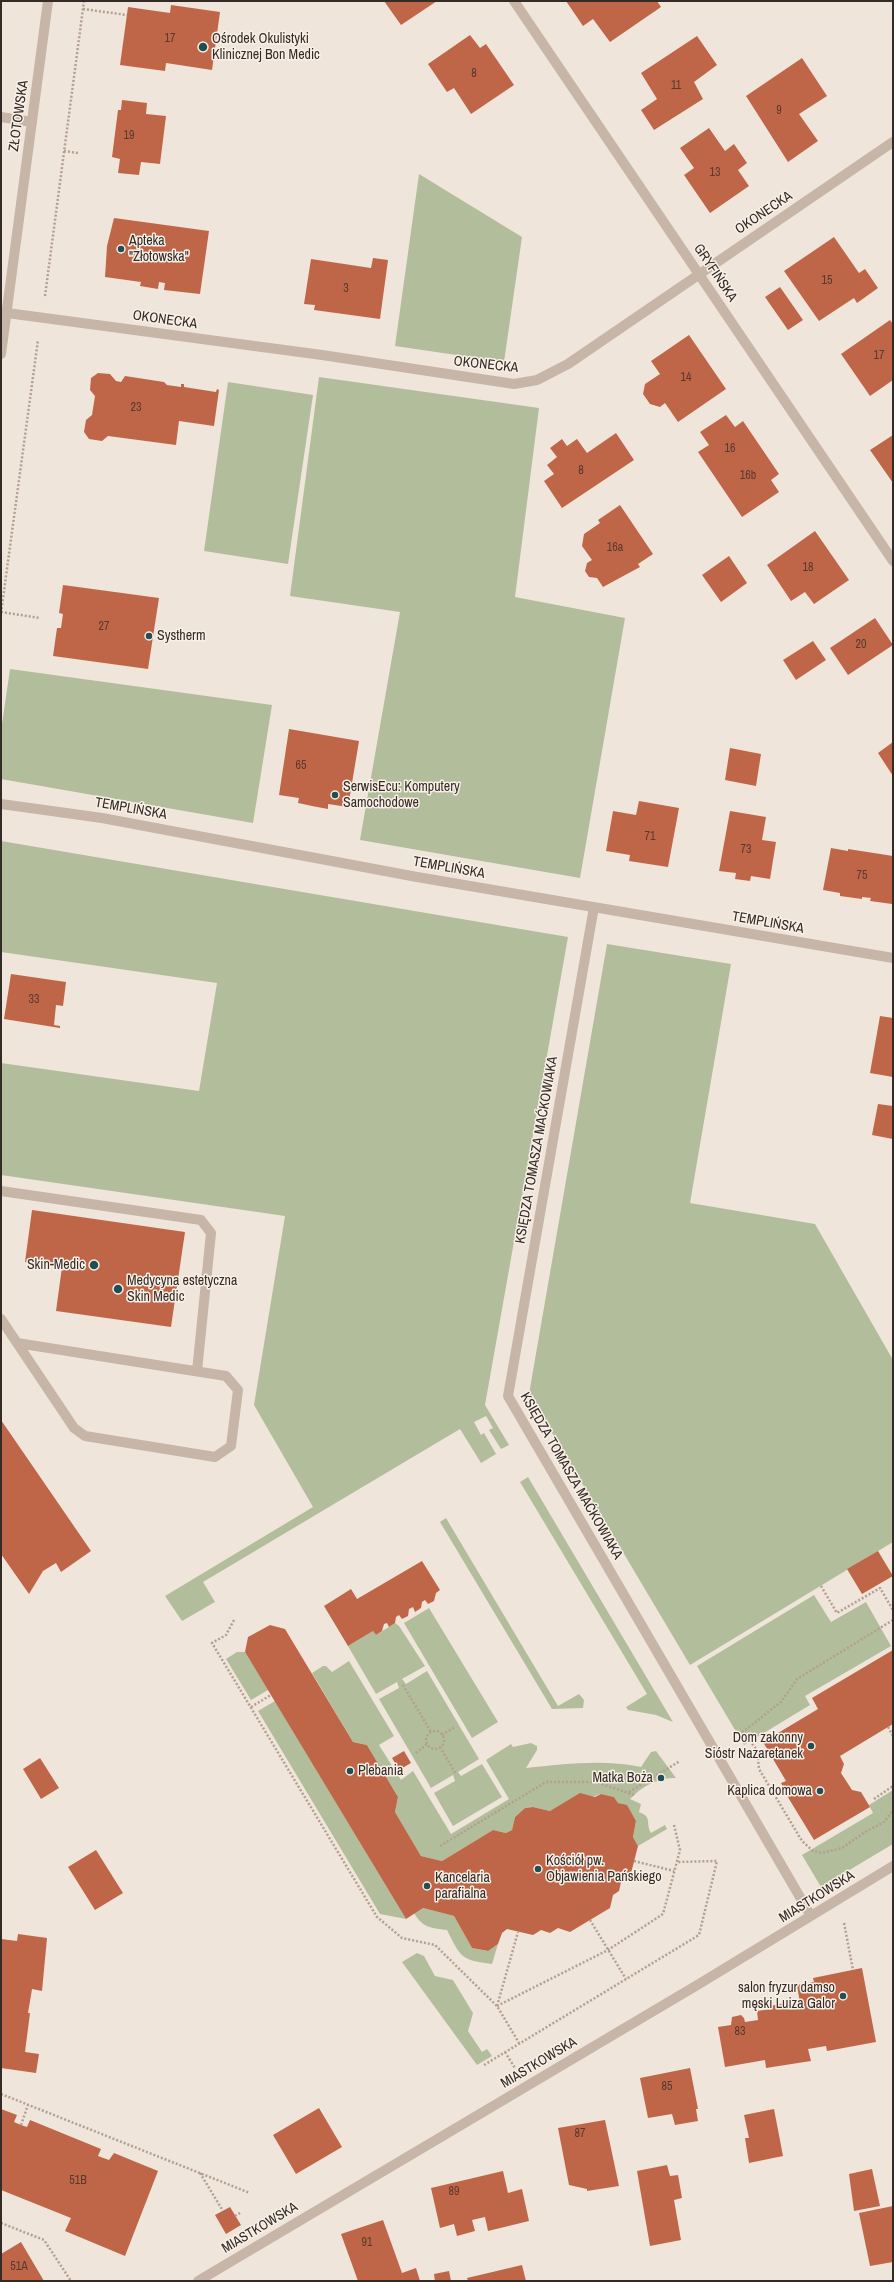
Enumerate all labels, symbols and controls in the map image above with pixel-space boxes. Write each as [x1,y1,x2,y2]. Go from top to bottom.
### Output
place label: Ośrodek Okulistyki Klinicznej Bon Medic [212,31,320,64]
house number: 17 [165,32,175,46]
marker: Ośrodek Okulistyki Klinicznej Bon Medic [197,41,209,53]
house number: 8 [471,67,477,81]
street label: ZŁOTOWSKA [6,79,32,153]
house number: 11 [671,79,681,93]
house number: 9 [776,104,782,118]
house number: 19 [124,129,134,143]
house number: 13 [710,166,720,180]
street label: OKONECKA [732,188,796,238]
place label: Apteka "Złotowska" [129,233,189,266]
street label: GRYFIŃSKA [690,241,740,305]
marker: Apteka "Złotowska" [116,244,126,254]
house number: 15 [822,274,832,288]
house number: 3 [343,282,349,296]
street label: OKONECKA [132,307,198,333]
house number: 17 [874,349,884,363]
street label: OKONECKA [453,353,519,377]
house number: 14 [681,371,691,385]
house number: 23 [131,401,141,415]
house number: 16 [725,442,735,456]
house number: 8 [578,464,584,478]
house number: 16b [740,469,756,483]
house number: 16a [607,541,623,555]
house number: 18 [803,561,813,575]
house number: 27 [99,620,109,634]
place label: Systherm [157,628,205,644]
marker: Systherm [144,631,154,641]
house number: 20 [856,638,866,652]
house number: 65 [296,759,306,773]
place label: SerwisEcu: Komputery Samochodowe [343,779,460,812]
marker: SerwisEcu: Komputery Samochodowe [330,790,340,800]
street label: TEMPLIŃSKA [94,794,168,824]
house number: 71 [645,830,655,844]
house number: 73 [741,843,751,857]
street label: TEMPLIŃSKA [412,853,486,883]
house number: 75 [857,869,867,883]
street label: TEMPLIŃSKA [731,908,805,938]
house number: 33 [29,993,39,1007]
street label: KSIĘDZA TOMASZA MAĆKOWIAKA [512,1055,562,1245]
place label: Skin-Medic [27,1257,85,1273]
marker: Skin-Medic [88,1259,100,1271]
place label: Medycyna estetyczna Skin Medic [127,1273,237,1306]
marker: Medycyna estetyczna Skin Medic [112,1283,124,1295]
street label: KSIĘDZA TOMASZA MAĆKOWIAKA [516,1390,626,1562]
place label: Dom zakonny Sióstr Nazaretanek [705,1730,803,1762]
marker: Dom zakonny Sióstr Nazaretanek [806,1741,816,1751]
place label: Plebania [358,1763,403,1779]
marker: Plebania [345,1766,355,1776]
place label: Matka Boża [592,1770,653,1786]
marker: Matka Boża [656,1773,666,1783]
place label: Kaplica domowa [727,1783,812,1799]
marker: Kaplica domowa [815,1786,825,1796]
place label: Kościół pw. Objawienia Pańskiego [546,1853,662,1886]
marker: Kościół pw. Objawienia Pańskiego [533,1864,543,1874]
street label: MIASTKOWSKA [776,1867,858,1927]
place label: Kancelaria parafialna [435,1870,490,1902]
marker: Kancelaria parafialna [422,1881,432,1891]
place label: salon fryzur damso męski Luiza Galor [738,1980,835,2012]
marker: salon fryzur damso męski Luiza Galor [838,1991,848,2001]
house number: 83 [735,2025,745,2039]
street label: MIASTKOWSKA [498,2034,580,2092]
house number: 85 [662,2080,672,2094]
house number: 87 [575,2127,585,2141]
house number: 51B [69,2174,87,2188]
house number: 89 [449,2185,459,2199]
street label: MIASTKOWSKA [219,2199,301,2257]
house number: 91 [362,2236,372,2250]
house number: 51A [10,2260,28,2274]

